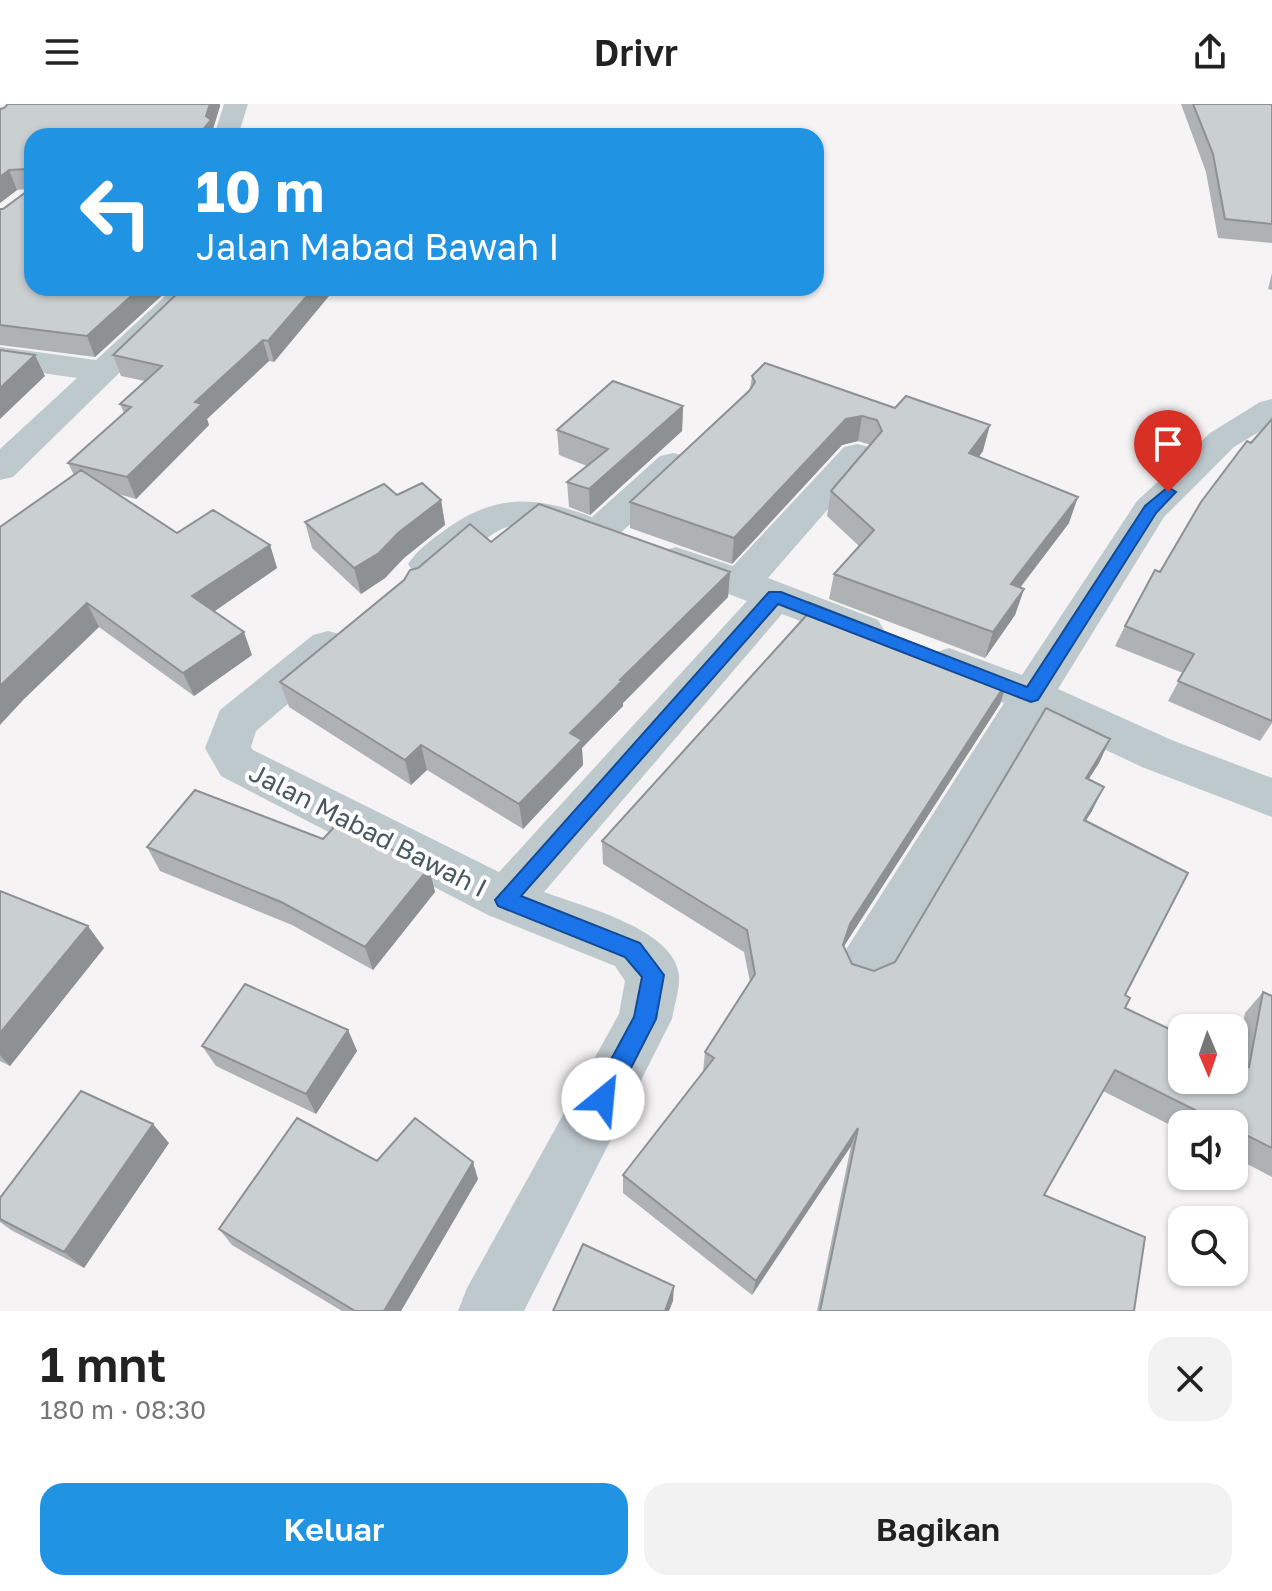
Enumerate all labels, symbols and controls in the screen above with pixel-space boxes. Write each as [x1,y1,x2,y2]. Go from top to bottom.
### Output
icon: menu [40,30,84,74]
icon: share [1188,30,1232,74]
text: Drivr [594,31,678,74]
text: 10 m [196,157,324,224]
icon: left [64,160,168,264]
text: Jalan Mabad Bawah I [196,225,560,268]
pin [1134,410,1202,492]
icon: arrive [1146,422,1190,466]
street label: Jalan Mabad Bawah I [244,757,492,903]
north arrow [1168,1014,1248,1094]
map controls [1168,1014,1248,1286]
position arrow [561,1057,645,1141]
button: sound [1168,1110,1248,1190]
button: search [1168,1206,1248,1286]
text: 1 mnt [40,1335,166,1393]
button: close [1148,1337,1232,1421]
text: 180 m · 08:30 [40,1394,206,1425]
button: Keluar [40,1483,628,1575]
button: Bagikan [644,1483,1232,1575]

